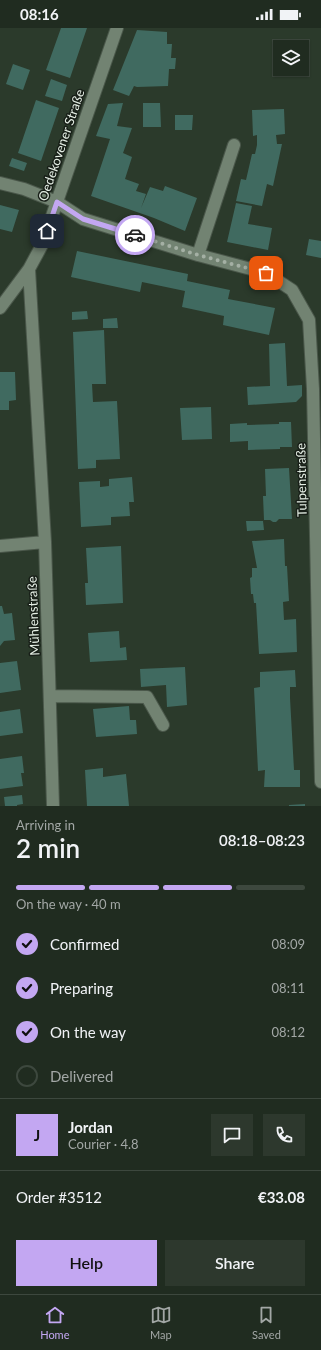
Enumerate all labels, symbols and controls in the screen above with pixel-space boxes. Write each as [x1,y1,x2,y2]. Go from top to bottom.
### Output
text: 08:16 [20,5,59,23]
map controls [273,40,309,76]
button: layers [273,40,309,76]
street label: Oedekovener Straße [34,87,88,203]
pin [30,214,64,248]
courier [115,215,155,255]
icon: home [36,220,58,242]
icon: car [124,224,146,246]
pin [249,256,283,290]
icon: bag [255,262,277,284]
street label: Tulpenstraße [292,443,310,517]
street label: Mühlenstraße [24,576,42,656]
text: Arriving in [16,817,75,833]
text: 08:18–08:23 [219,831,305,849]
text: 2 min [16,832,80,864]
text: On the way · 40 m [16,896,121,912]
icon: check [16,933,38,955]
text: Confirmed [50,935,119,953]
text: 08:09 [272,936,305,952]
icon: check [16,977,38,999]
text: Preparing [50,979,113,997]
text: 08:11 [272,980,305,996]
icon: check [16,1021,38,1043]
text: On the way [50,1023,126,1041]
text: 08:12 [272,1024,305,1040]
text: Delivered [50,1067,113,1085]
button: chat [211,1114,253,1156]
button: phone [263,1114,305,1156]
text: Jordan [68,1118,113,1136]
text: J [34,1126,40,1144]
text: Courier · 4.8 [68,1136,139,1152]
text: Order #3512 [16,1188,102,1206]
text: €33.08 [258,1188,305,1206]
button: Help [16,1240,157,1286]
button: Share [165,1240,305,1286]
tab: Home [40,1304,69,1341]
tab: Map [150,1304,172,1341]
tab: Saved [252,1304,281,1341]

